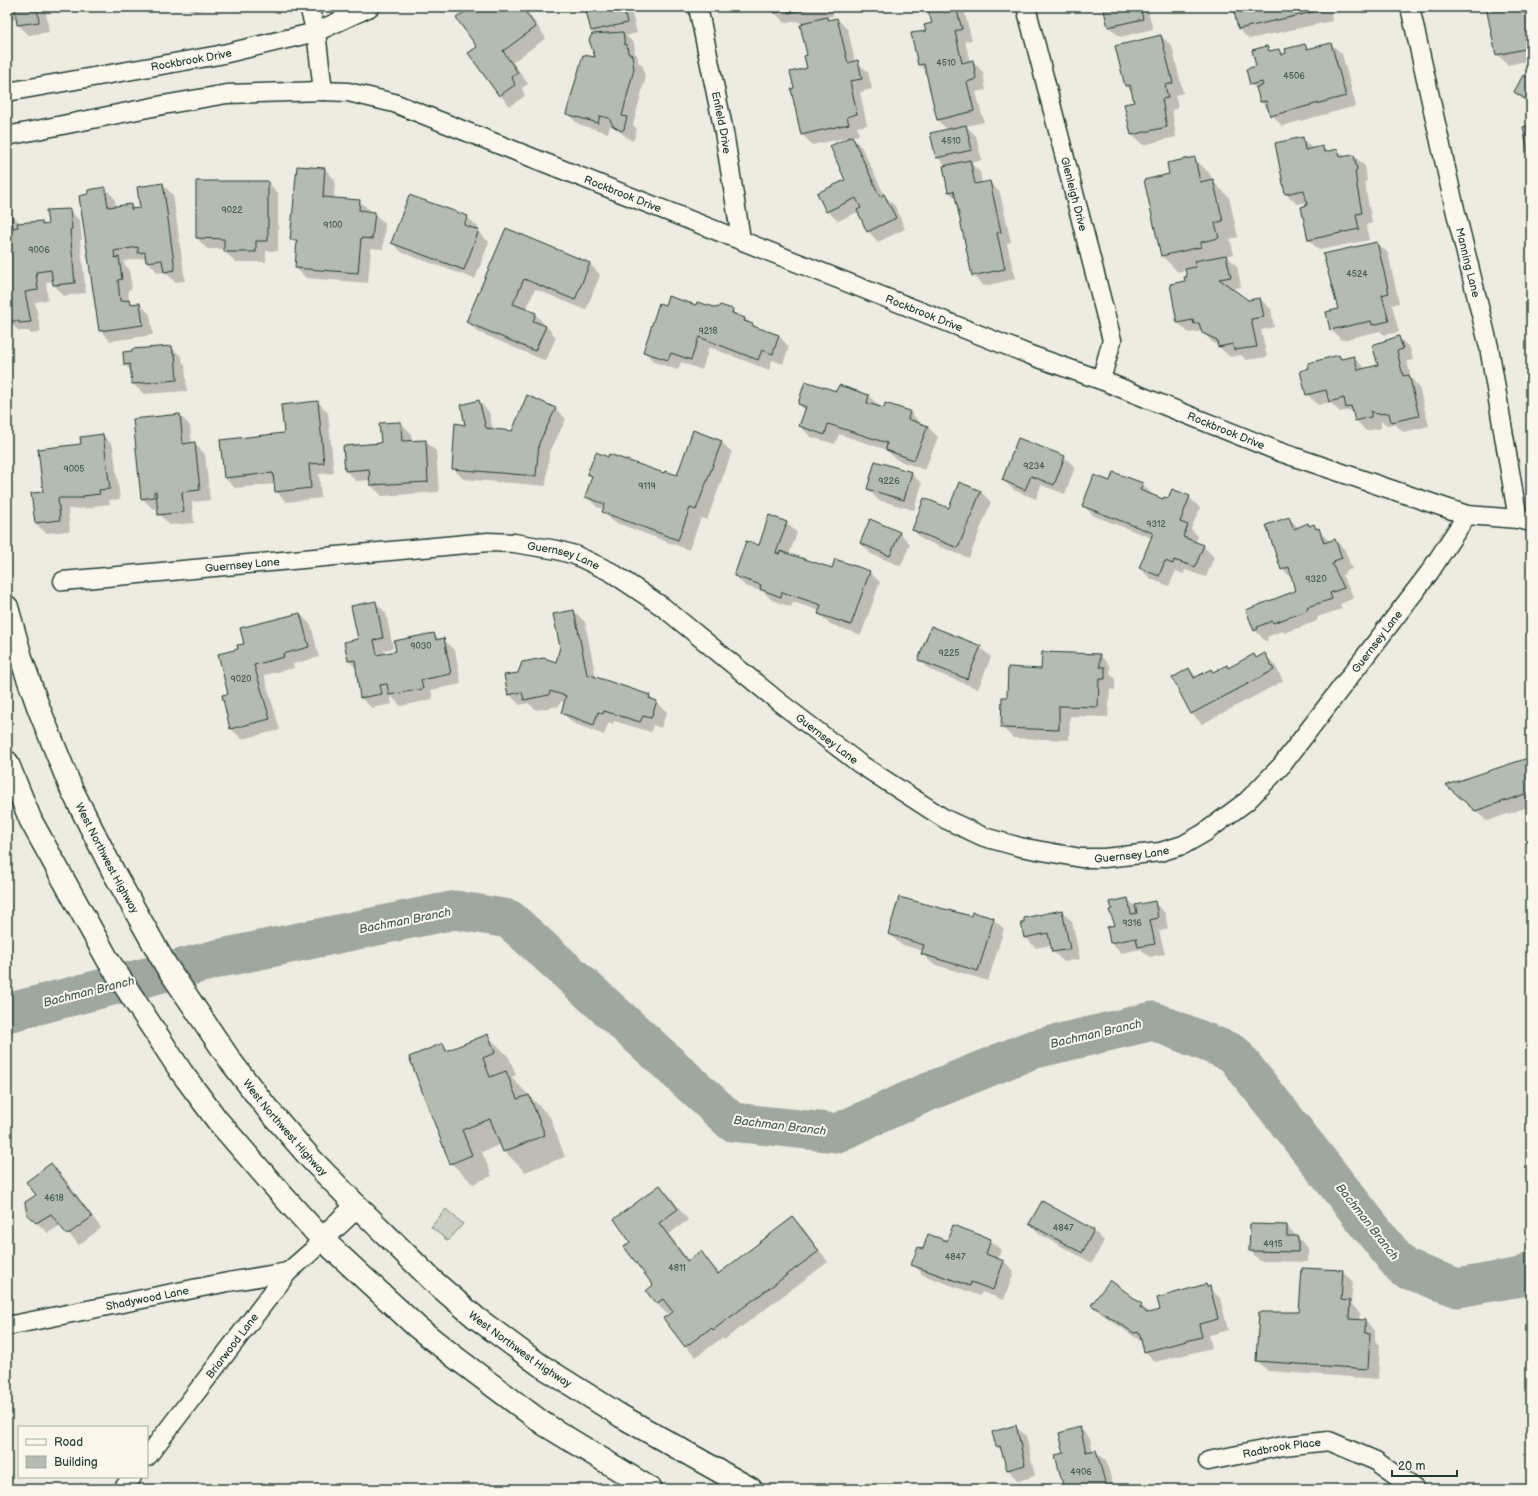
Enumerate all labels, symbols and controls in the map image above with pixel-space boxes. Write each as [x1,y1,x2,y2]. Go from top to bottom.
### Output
street label: Rockbrook Drive [150,46,233,73]
house number: 4510 [936,58,956,69]
house number: 4506 [1283,71,1305,82]
street label: Enfield Drive [709,90,734,155]
house number: 4510 [941,136,961,147]
street label: Glenleigh Drive [1058,155,1090,233]
street label: Rockbrook Drive [582,173,664,215]
house number: 9022 [221,205,243,216]
house number: 9100 [323,220,343,231]
street label: Manning Lane [1453,226,1483,299]
house number: 9006 [28,245,50,256]
house number: 4524 [1346,269,1368,280]
street label: Rockbrook Drive [884,292,965,334]
house number: 9218 [698,326,718,337]
street label: Rockbrook Drive [1186,409,1267,452]
house number: 9234 [1023,461,1045,472]
house number: 9005 [64,464,84,475]
house number: 9226 [878,476,900,487]
house number: 9119 [638,481,656,492]
house number: 9312 [1146,519,1166,530]
street label: Guernsey Lane [526,539,602,572]
street label: Guernsey Lane [204,555,281,574]
house number: 9320 [1305,574,1327,585]
street label: Guernsey Lane [1349,607,1405,675]
house number: 9030 [410,641,432,652]
house number: 9225 [939,648,959,659]
house number: 9020 [230,674,252,685]
street label: Guernsey Lane [793,711,861,767]
street label: West Northwest Highway [73,801,142,915]
street label: Guernsey Lane [1094,843,1171,865]
water label: Bachman Branch [358,905,453,937]
house number: 9316 [1122,918,1142,929]
water label: Bachman Branch [42,973,136,1011]
water label: Bachman Branch [1049,1016,1144,1052]
street label: West Northwest Highway [240,1077,330,1178]
water label: Bachman Branch [733,1113,828,1139]
water label: Bachman Branch [1332,1181,1402,1264]
house number: 4618 [44,1193,64,1204]
house number: 4847 [1053,1223,1074,1234]
house number: 4915 [1263,1239,1283,1250]
house number: 4847 [945,1252,966,1263]
house number: 4811 [668,1263,686,1274]
street label: Shadywood Lane [105,1283,190,1313]
street label: West Northwest Highway [466,1308,574,1390]
street label: Briarwood Lane [203,1310,261,1381]
legend [18,1426,148,1478]
text: Road [54,1435,83,1450]
street label: Radbrook Place [1241,1435,1322,1460]
scale bar [1392,1452,1457,1478]
text: Building [54,1455,98,1470]
text: 20 m [1398,1459,1425,1474]
house number: 4906 [1070,1467,1092,1478]

